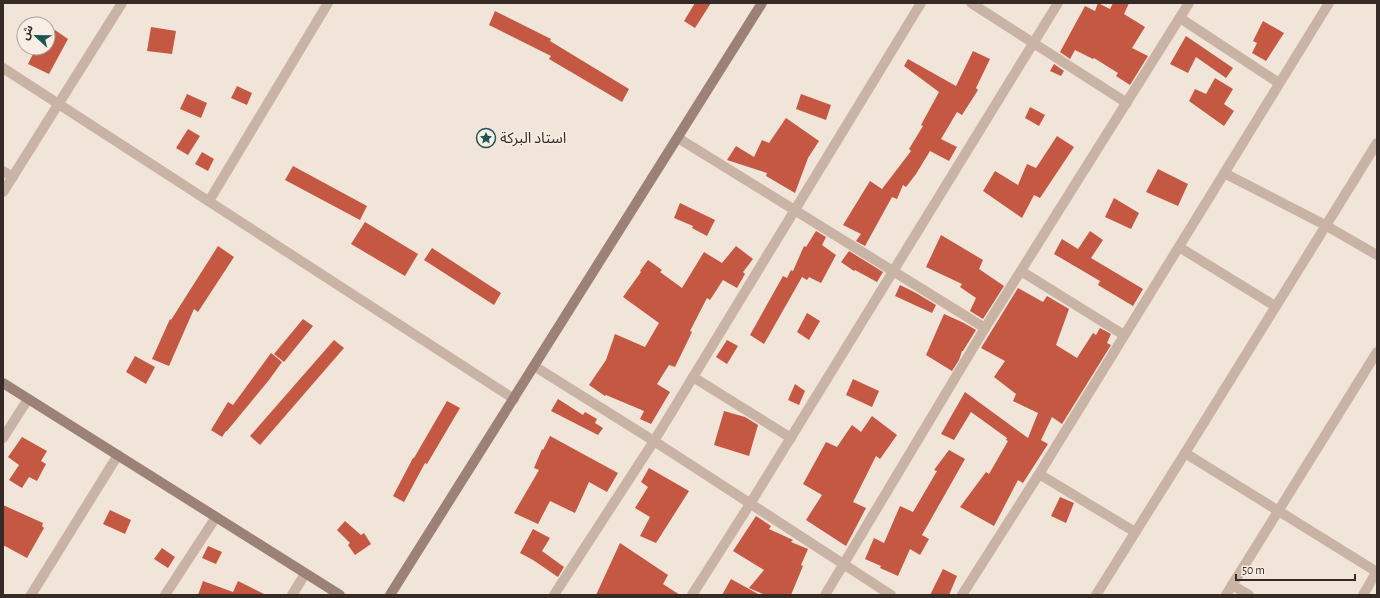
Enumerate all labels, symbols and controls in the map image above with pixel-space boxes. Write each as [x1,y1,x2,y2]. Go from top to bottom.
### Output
north arrow [16,16,56,56]
text: ش [19,23,36,42]
place icon: استاد البركة [475,127,497,149]
place label: استاد البركة [500,131,566,147]
scale bar [1236,556,1355,582]
text: 50 m [1242,564,1265,576]

